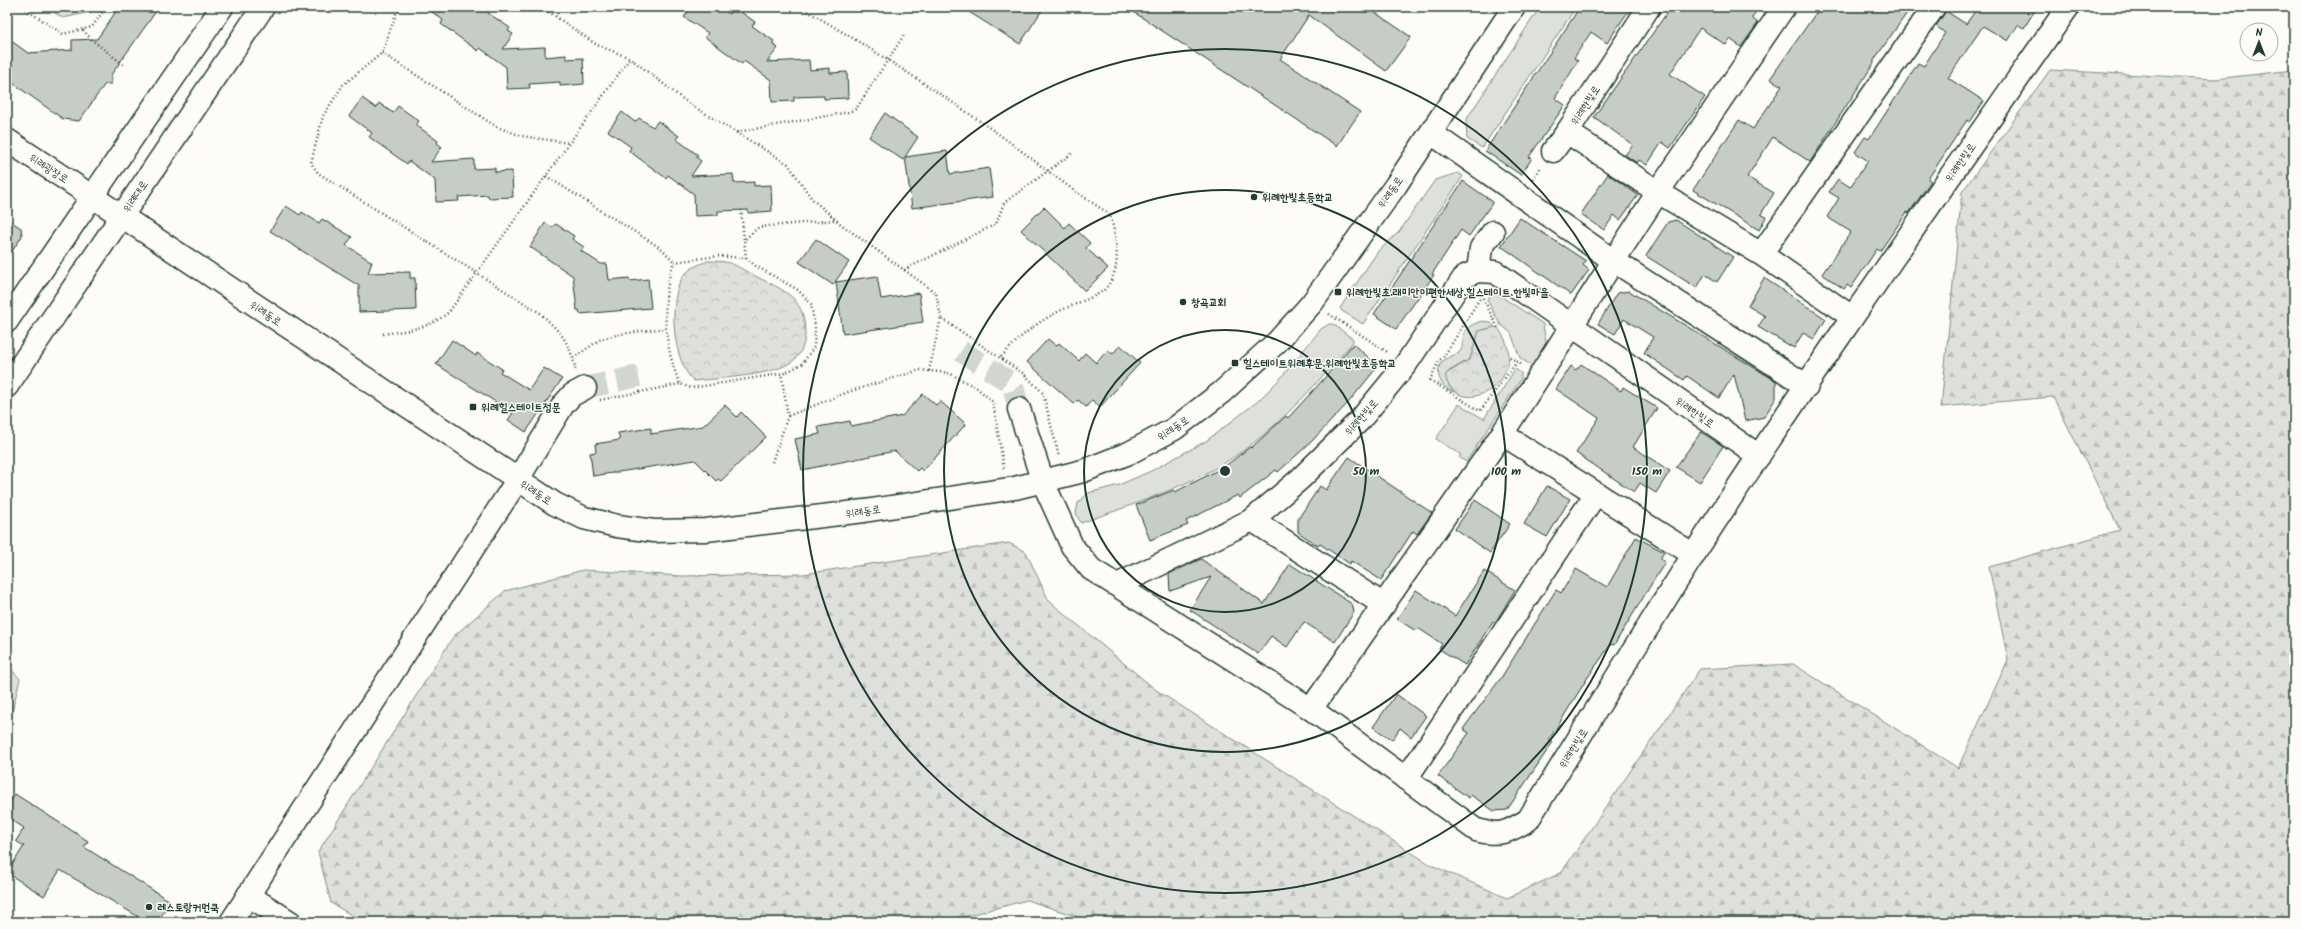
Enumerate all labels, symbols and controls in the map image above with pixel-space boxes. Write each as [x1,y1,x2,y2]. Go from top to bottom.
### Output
north arrow [2239,22,2279,62]
text: N [2256,24,2263,42]
street label: 위례한빛로 [1566,82,1606,129]
street label: 위례한빛로 [1941,139,1981,186]
street label: 위례광장로 [25,149,72,189]
street label: 위례동로 [1373,173,1408,212]
street label: 위례대로 [118,177,153,216]
place label: 위례한빛초등학교 [1262,189,1333,207]
marker: 위례한빛초등학교 [1249,192,1259,202]
place label: 위례한빛초.래미안이편한세상.힐스테이트.한빛마을 [1346,284,1549,302]
marker: 위례한빛초.래미안이편한세상.힐스테이트.한빛마을 [1333,287,1343,297]
place label: 창곡교회 [1191,294,1227,312]
street label: 위례동로 [246,296,285,331]
marker: 창곡교회 [1178,297,1188,307]
place label: 힐스테이트위례후문.위례한빛초등학교 [1243,355,1396,373]
marker: 힐스테이트위례후문.위례한빛초등학교 [1230,358,1240,368]
street label: 위례한빛로 [1671,393,1718,433]
street label: 위례한빛로 [1340,395,1383,440]
place label: 위례힐스테이트정문 [481,399,561,417]
marker: 위례힐스테이트정문 [468,402,478,412]
street label: 위례동로 [1154,412,1193,446]
text: 50 m [1352,462,1380,481]
text: 100 m [1491,462,1521,481]
text: 150 m [1632,462,1662,481]
centre of rings [1218,464,1232,478]
street label: 위례동로 [516,476,555,510]
street label: 위례동로 [844,501,882,523]
street label: 위례한빛로 [1554,725,1593,772]
place label: 레스토랑커먼쿡 [157,899,219,917]
marker: 레스토랑커먼쿡 [144,902,154,912]

